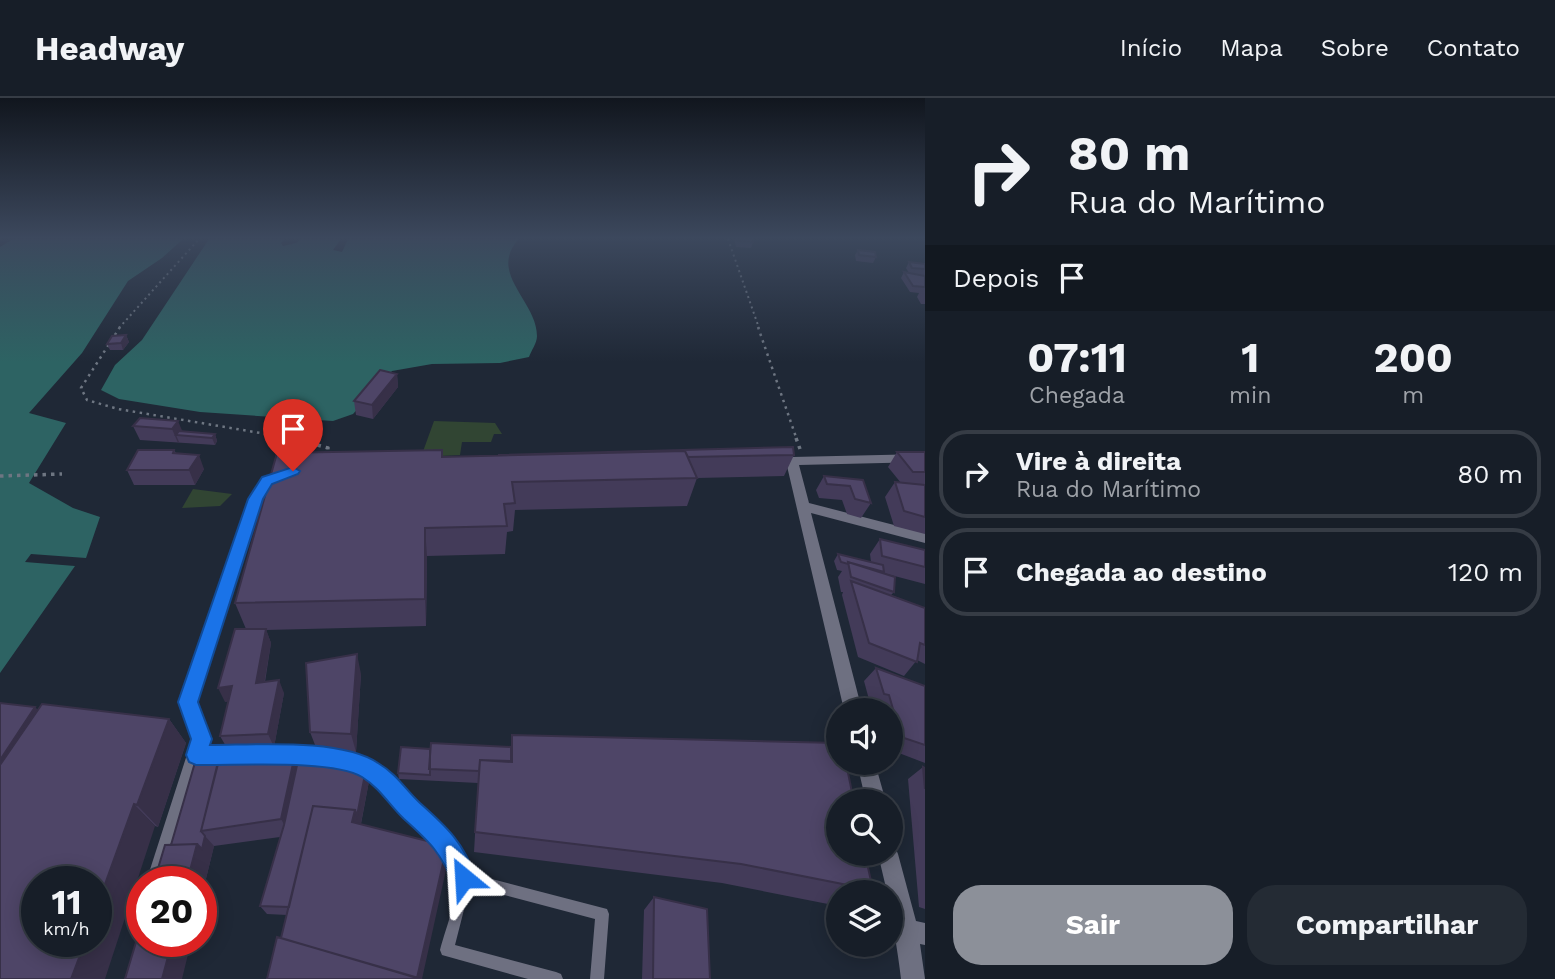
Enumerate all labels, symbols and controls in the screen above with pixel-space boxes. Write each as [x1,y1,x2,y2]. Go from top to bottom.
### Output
text: Headway [35,29,184,68]
text: Início [1120,34,1182,62]
text: Mapa [1220,34,1283,62]
text: Sobre [1321,34,1389,62]
text: Contato [1427,34,1520,62]
text: 80 m [1068,124,1190,182]
icon: right [953,126,1044,217]
text: Rua do Marítimo [1068,183,1326,221]
icon: arrive [1053,259,1091,297]
text: Depois [953,263,1039,293]
text: 07:11 [1027,333,1127,382]
text: 1 [1241,333,1259,382]
text: 200 [1374,333,1453,382]
text: Chegada [1029,382,1125,409]
text: min [1229,382,1271,409]
text: m [1402,382,1424,409]
pin [263,399,323,471]
icon: arrive [274,410,312,448]
text: Vire à direita [1016,446,1181,476]
icon: right [957,455,995,493]
text: 80 m [1457,459,1523,489]
text: Rua do Marítimo [1016,476,1201,503]
icon: arrive [957,553,995,591]
text: Chegada ao destino [1016,557,1267,587]
text: 120 m [1448,557,1523,587]
map controls [826,698,903,957]
button: sound [826,698,903,775]
button: search [826,789,903,866]
position arrow [427,841,501,915]
speed limit sign: 20 [126,866,217,957]
button: layers [826,880,903,957]
text: 11 [51,881,82,923]
button: Sair [953,885,1233,965]
button: Compartilhar [1247,885,1527,965]
text: km/h [43,918,90,939]

